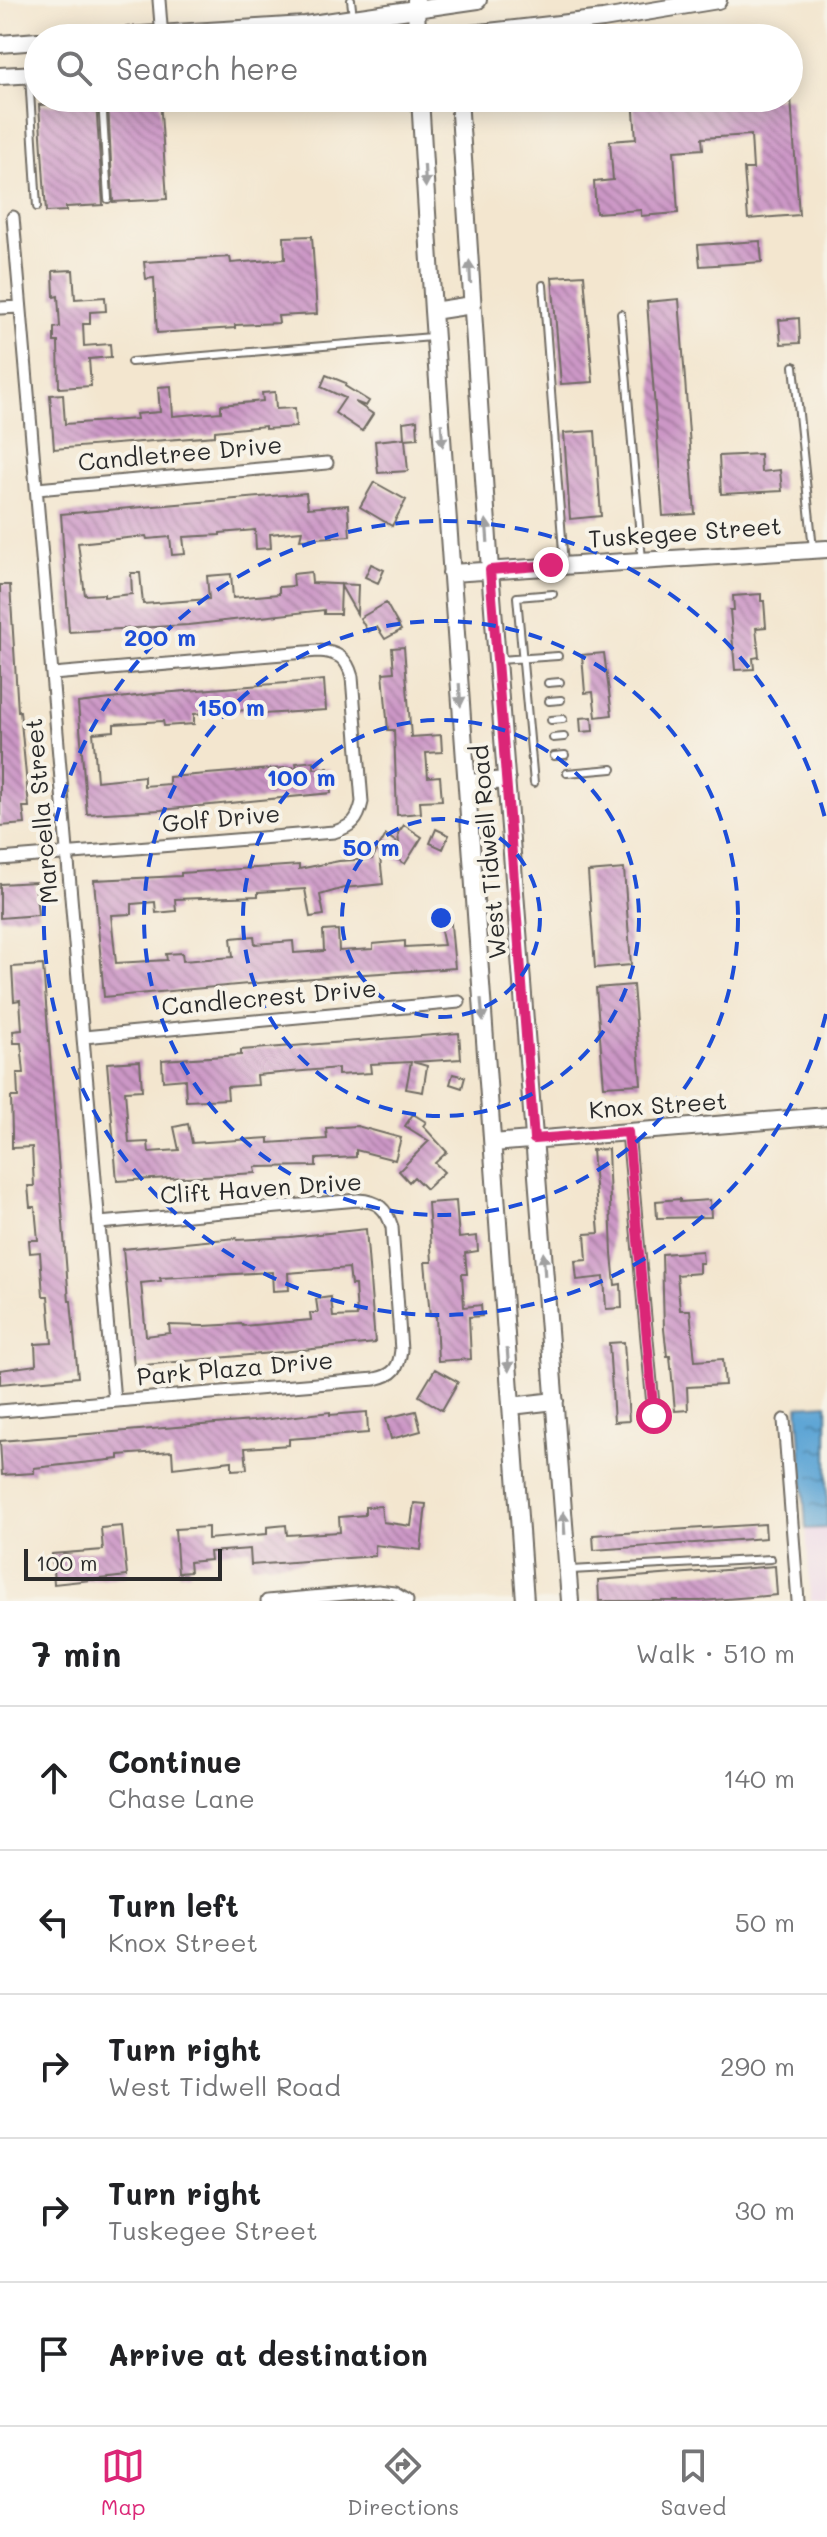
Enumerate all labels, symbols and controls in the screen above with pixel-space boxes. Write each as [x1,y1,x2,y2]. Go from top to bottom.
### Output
search box [24,24,803,112]
icon: search [52,46,96,90]
text: Search here [116,48,299,88]
one-way arrow [419,164,432,189]
one-way arrow [463,259,476,284]
one-way arrow [436,423,449,448]
street label: Candletree Drive [76,428,283,477]
street label: Tuskegee Street [587,509,782,554]
one-way arrow [480,518,493,543]
route end [533,547,569,583]
text: 200 m [124,621,196,652]
one-way arrow [454,683,467,708]
text: 150 m [197,691,265,722]
street label: Marcella Street [17,717,64,905]
street label: West Tidwell Road [463,744,512,960]
text: 100 m [266,761,336,792]
street label: Golf Drive [160,797,281,838]
text: 50 m [342,831,400,862]
centre of rings [427,904,455,932]
street label: Candlecrest Drive [160,972,378,1021]
one-way arrow [476,998,489,1023]
street label: Knox Street [588,1084,728,1125]
street label: Clift Haven Drive [159,1165,363,1210]
one-way arrow [537,1251,550,1276]
street label: Park Plaza Drive [135,1343,334,1392]
one-way arrow [502,1348,515,1373]
route start [636,1398,672,1434]
one-way arrow [557,1510,570,1535]
scale bar [24,1545,222,1581]
text: 100 m [36,1548,98,1577]
text: 7 min [32,1631,121,1676]
text: Walk · 510 m [636,1636,795,1670]
text: Continue [108,1741,241,1781]
icon: ahead [32,1756,76,1800]
text: 140 m [723,1761,795,1795]
text: Chase Lane [108,1781,255,1815]
text: Turn left [108,1885,239,1925]
icon: left [32,1900,76,1944]
text: 50 m [735,1905,795,1939]
text: Knox Street [108,1925,258,1959]
text: Turn right [108,2029,261,2069]
icon: right [32,2044,76,2088]
text: 290 m [720,2049,795,2083]
text: West Tidwell Road [108,2069,341,2103]
text: Turn right [108,2173,261,2213]
icon: right [32,2188,76,2232]
text: 30 m [735,2193,795,2227]
text: Tuskegee Street [108,2213,318,2247]
icon: arrive [32,2332,76,2376]
text: Arrive at destination [108,2334,428,2374]
tab: Map [101,2444,146,2521]
tab: Directions [347,2444,459,2521]
tab: Saved [661,2444,726,2521]

